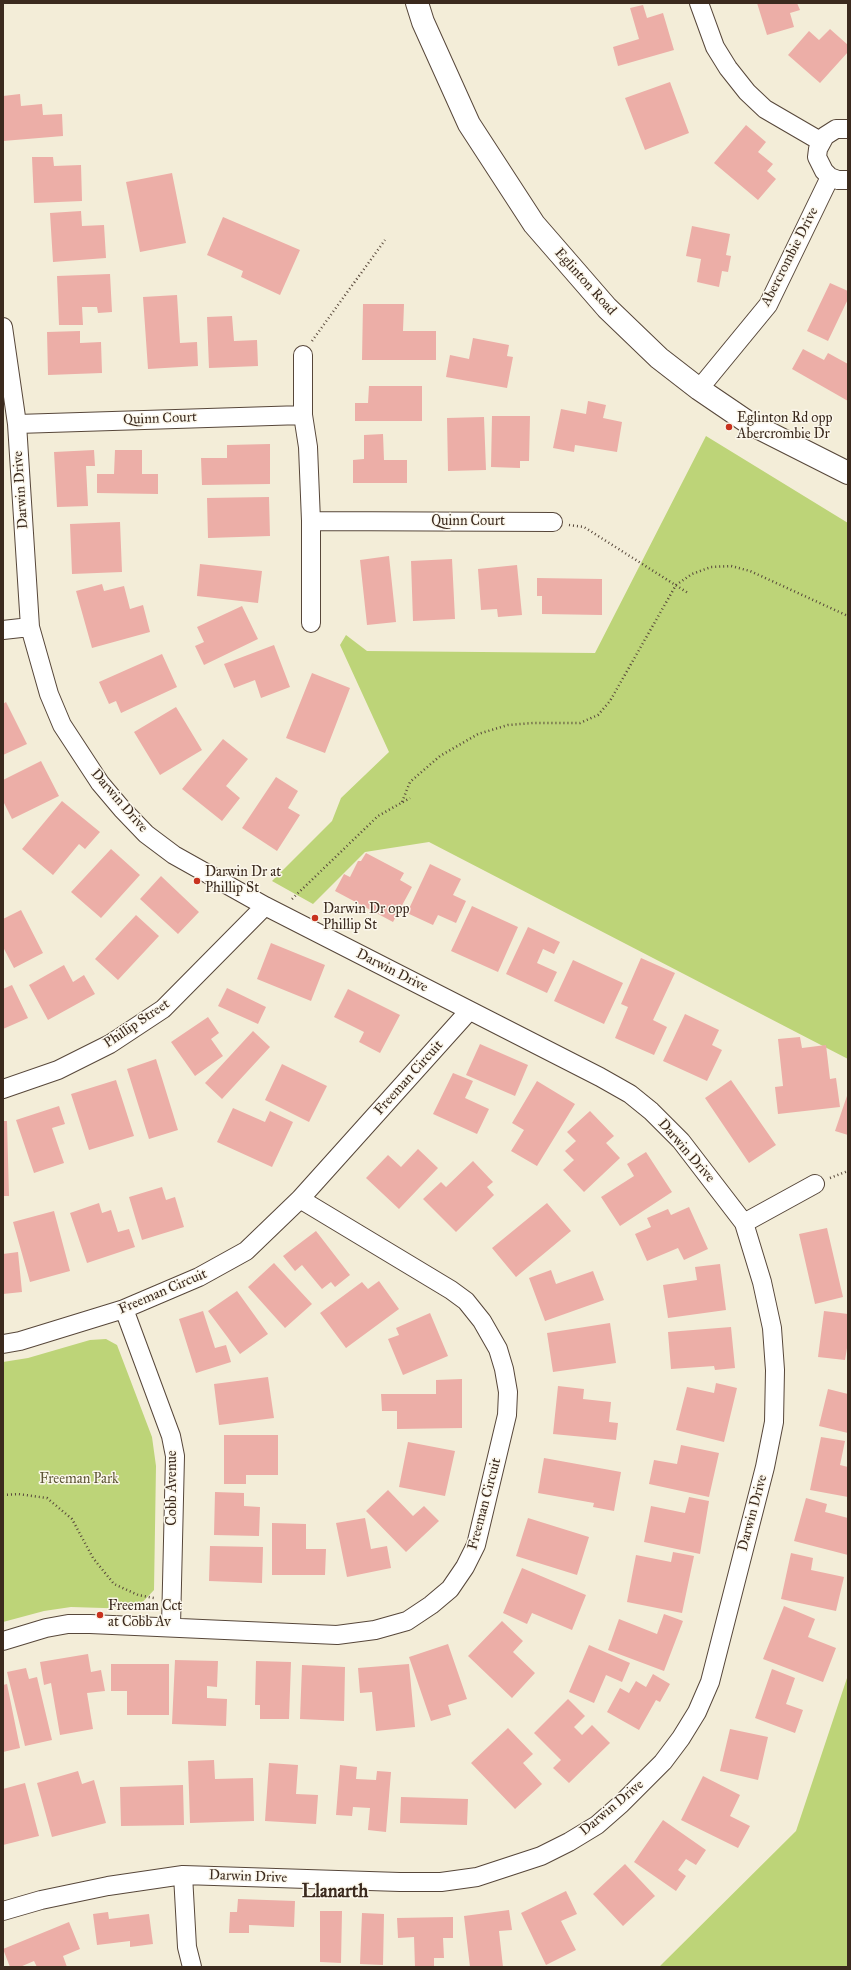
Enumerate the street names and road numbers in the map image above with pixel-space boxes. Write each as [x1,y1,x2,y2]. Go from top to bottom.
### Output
street label: Abercrombie Drive [758,205,822,309]
street label: Eglinton Road [551,245,619,319]
street label: Quinn Court [123,409,197,429]
street label: Darwin Drive [10,450,32,530]
street label: Quinn Court [431,514,505,530]
street label: Darwin Drive [87,766,151,836]
street label: Darwin Drive [353,946,431,996]
street label: Phillip Street [101,996,173,1052]
street label: Freeman Circuit [371,1037,447,1119]
street label: Darwin Drive [654,1116,718,1186]
street label: Freeman Circuit [116,1266,210,1318]
street label: Cobb Avenue [165,1450,181,1526]
street label: Freeman Circuit [465,1456,505,1552]
street label: Darwin Drive [735,1473,771,1553]
street label: Darwin Drive [577,1776,647,1840]
street label: Darwin Drive [209,1867,287,1887]

